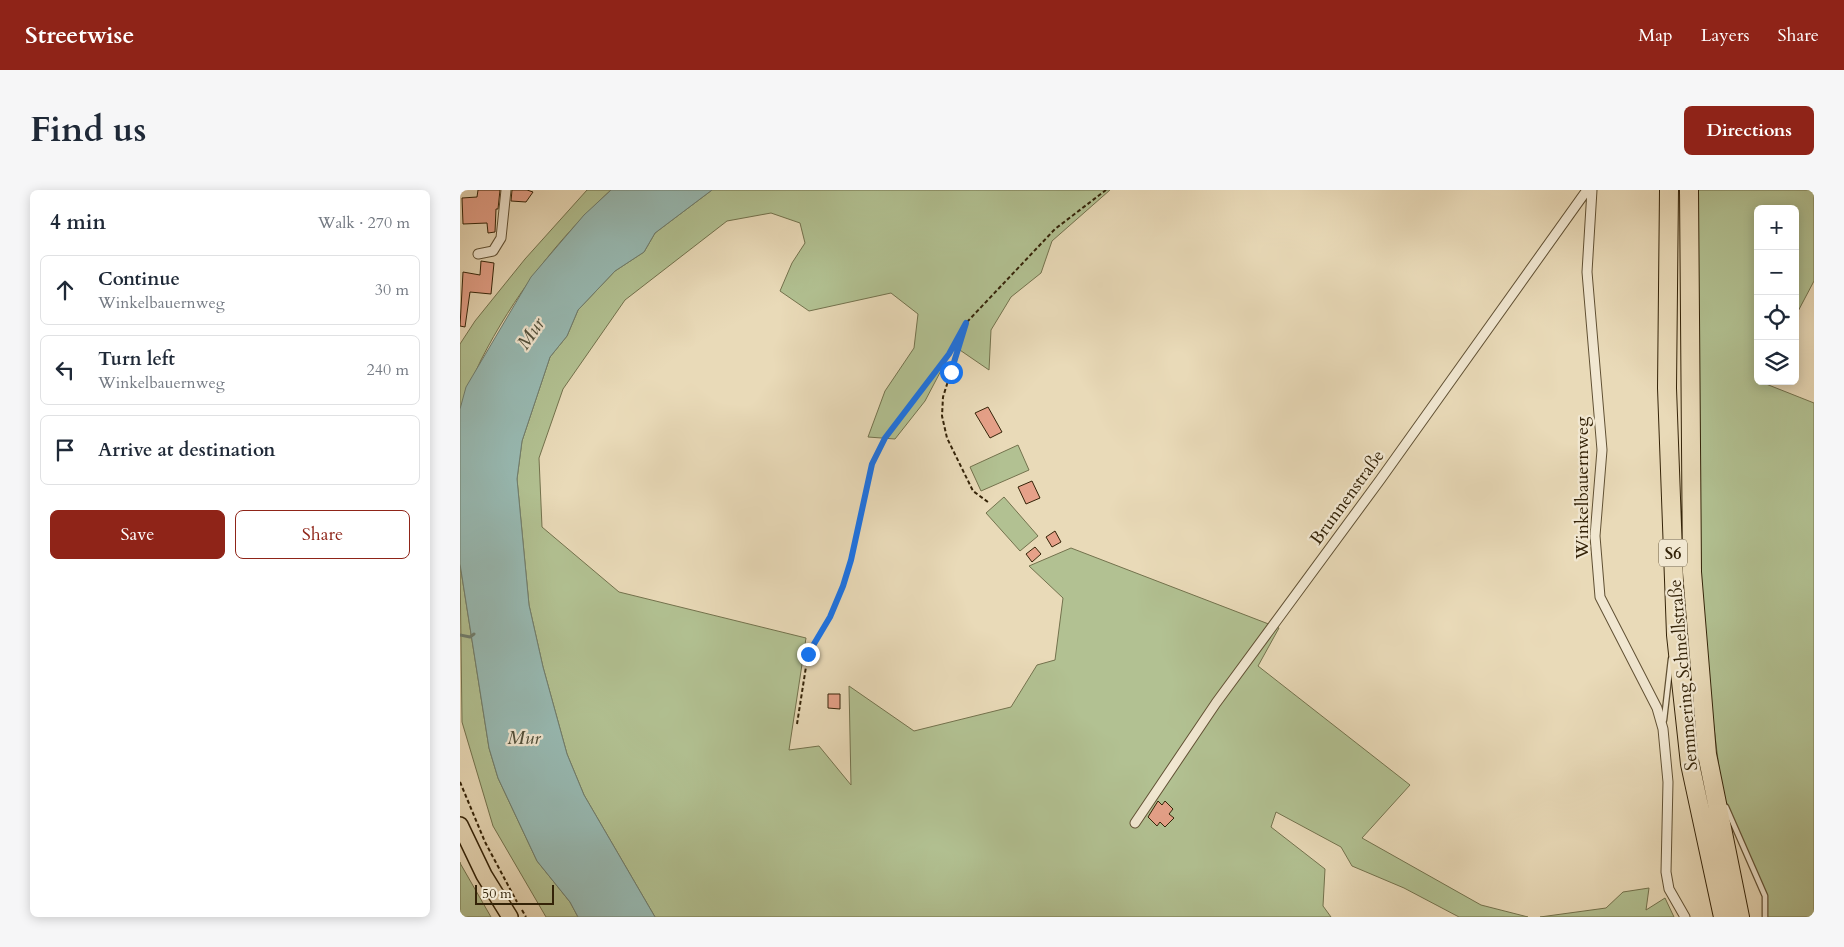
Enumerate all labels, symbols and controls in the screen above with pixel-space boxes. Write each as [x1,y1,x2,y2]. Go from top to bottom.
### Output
text: Streetwise [25,19,134,52]
text: Map [1638,23,1673,48]
text: Layers [1701,23,1750,48]
text: Share [1778,23,1819,48]
text: Find us [30,106,146,154]
button: Directions [1684,106,1814,155]
map controls [1754,205,1799,385]
button: + [1754,205,1799,250]
text: 4 min [50,208,106,237]
text: Walk · 270 m [318,212,410,234]
button: − [1754,250,1799,295]
text: Continue [98,266,180,292]
icon: ahead [51,276,79,304]
text: 30 m [375,279,409,301]
text: Winkelbauernweg [98,292,225,314]
button: locate [1754,295,1799,340]
water label: Mur [511,312,551,355]
button: layers [1754,340,1799,385]
text: Turn left [98,346,175,372]
icon: left [51,356,79,384]
text: 240 m [367,359,409,381]
route start [940,361,963,384]
text: Winkelbauernweg [98,372,225,394]
street label: Winkelbauernweg [1570,416,1595,560]
icon: arrive [51,436,79,464]
text: Arrive at destination [98,437,275,463]
street label: Brunnenstraße [1304,444,1391,550]
button: Save [50,510,225,559]
button: Share [235,510,410,559]
road number: S6 [1659,539,1687,566]
street label: Semmering Schnellstraße [1663,578,1704,772]
route end [797,643,820,666]
water label: Mur [507,725,542,751]
scale bar [475,882,554,905]
text: 50 m [482,884,512,903]

